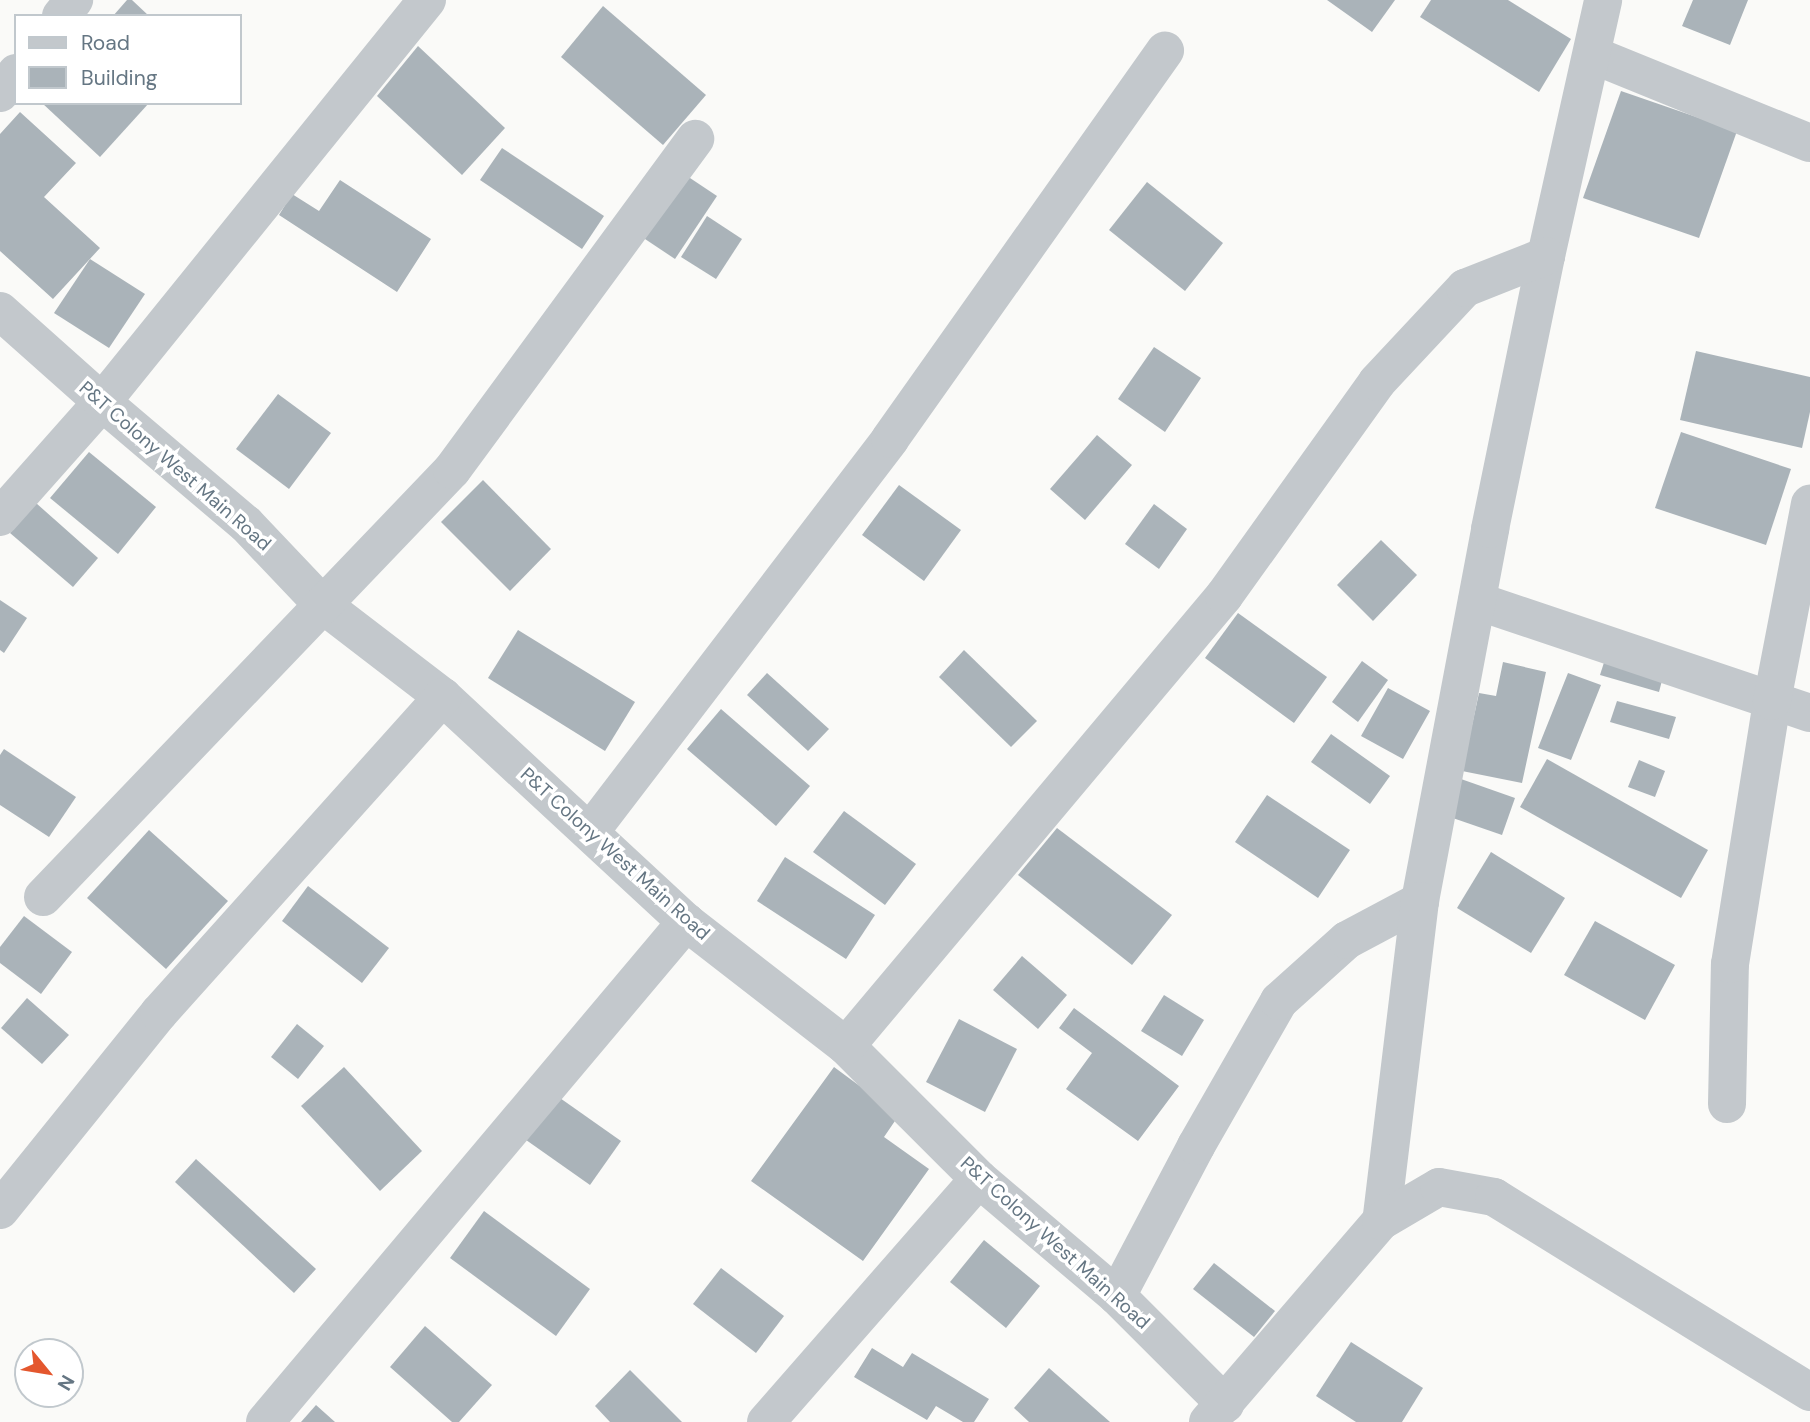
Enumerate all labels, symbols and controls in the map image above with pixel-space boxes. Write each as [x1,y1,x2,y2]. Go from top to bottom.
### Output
legend [14,14,242,105]
text: Road [81,29,130,57]
text: Building [81,64,157,92]
street label: P&T Colony West Main Road [74,376,276,556]
street label: P&T Colony West Main Road [516,763,714,945]
street label: P&T Colony West Main Road [956,1152,1154,1334]
north arrow [14,1338,84,1408]
text: N [52,1370,80,1395]

